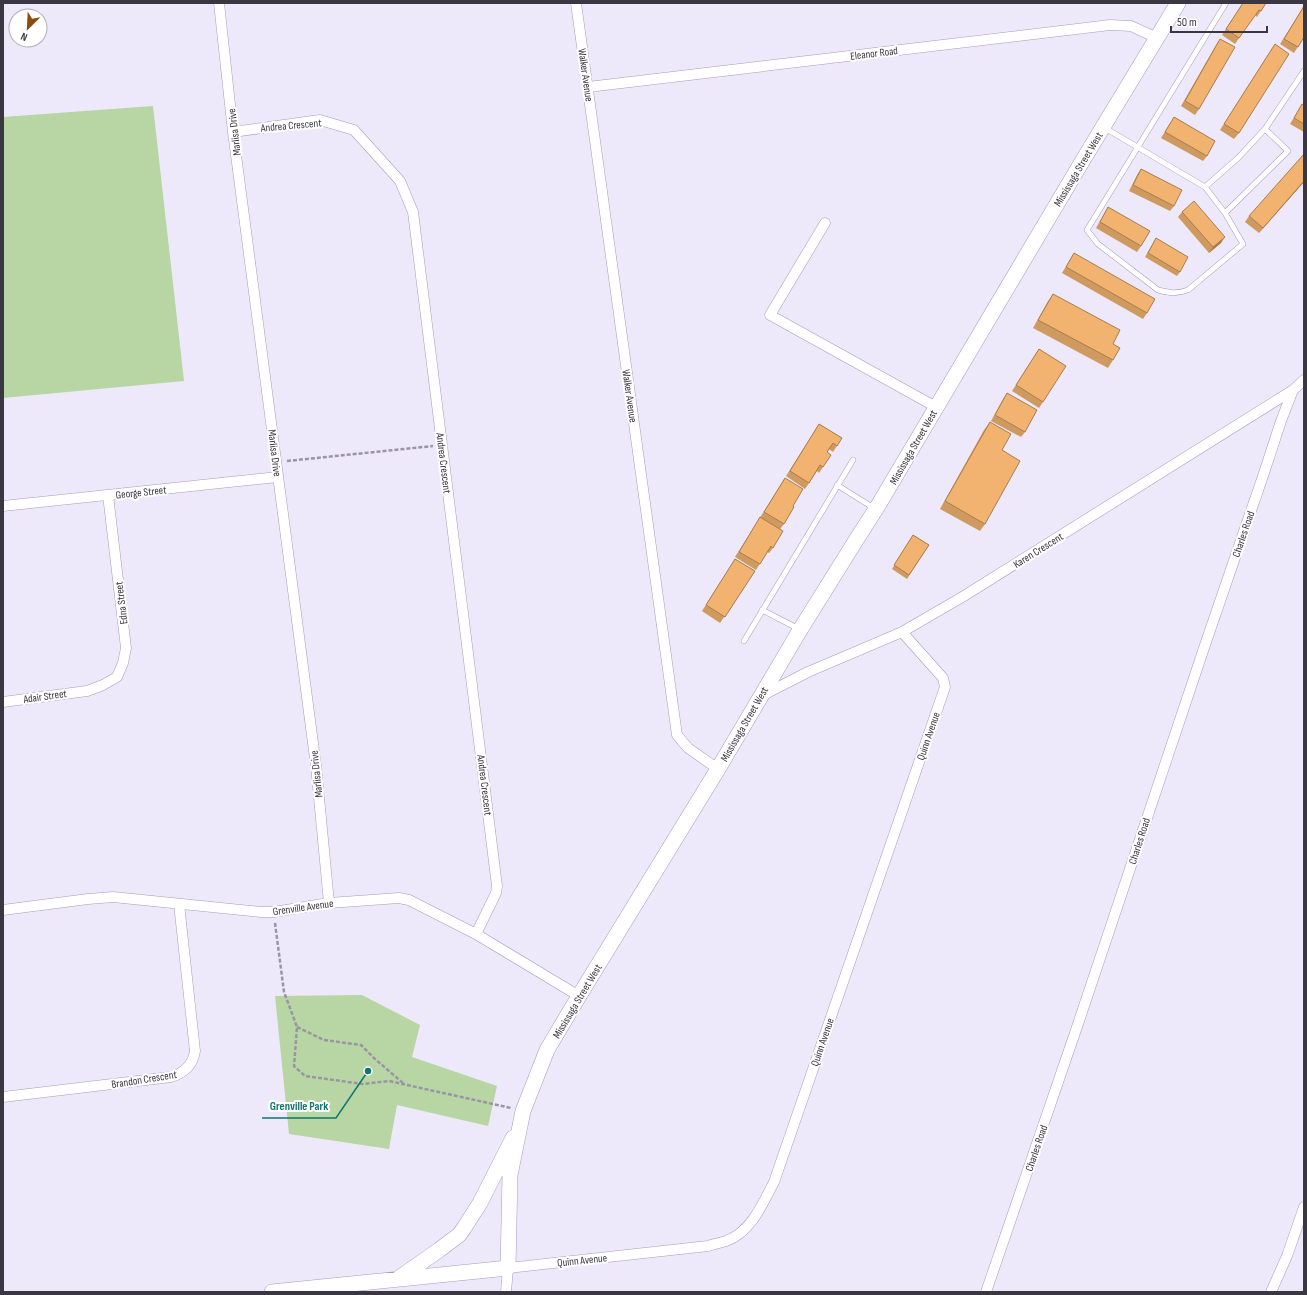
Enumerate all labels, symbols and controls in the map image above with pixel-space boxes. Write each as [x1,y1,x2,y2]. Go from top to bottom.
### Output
north arrow [8,8,48,48]
scale bar [1171,8,1267,34]
text: 50 m [1177,15,1197,30]
text: N [19,29,29,44]
street label: Eleanor Road [850,44,899,63]
street label: Walker Avenue [575,48,596,102]
street label: Marlisa Drive [225,108,244,156]
street label: Andrea Crescent [259,116,323,135]
street label: Mississaga Street West [1051,129,1106,209]
street label: Walker Avenue [619,369,640,423]
street label: Mississaga Street West [887,407,940,487]
street label: Marlisa Drive [265,429,284,477]
street label: Andrea Crescent [433,431,454,495]
street label: George Street [115,483,168,502]
street label: Charles Road [1230,509,1258,559]
street label: Karen Crescent [1011,530,1066,571]
street label: Edna Street [112,580,131,625]
street label: Mississaga Street West [718,684,771,764]
street label: Adair Street [22,687,68,706]
street label: Quinn Avenue [914,710,943,762]
street label: Marlisa Drive [308,750,325,798]
street label: Andrea Crescent [474,753,495,817]
street label: Charles Road [1126,816,1153,866]
street label: Grenville Avenue [272,897,334,918]
street label: Mississaga Street West [550,961,605,1041]
street label: Quinn Avenue [808,1016,837,1068]
street label: Brandon Crescent [110,1068,178,1091]
callout: Grenville Park [262,1094,336,1118]
text: Grenville Park [270,1099,328,1114]
street label: Charles Road [1023,1123,1051,1173]
street label: Quinn Avenue [556,1251,608,1270]

